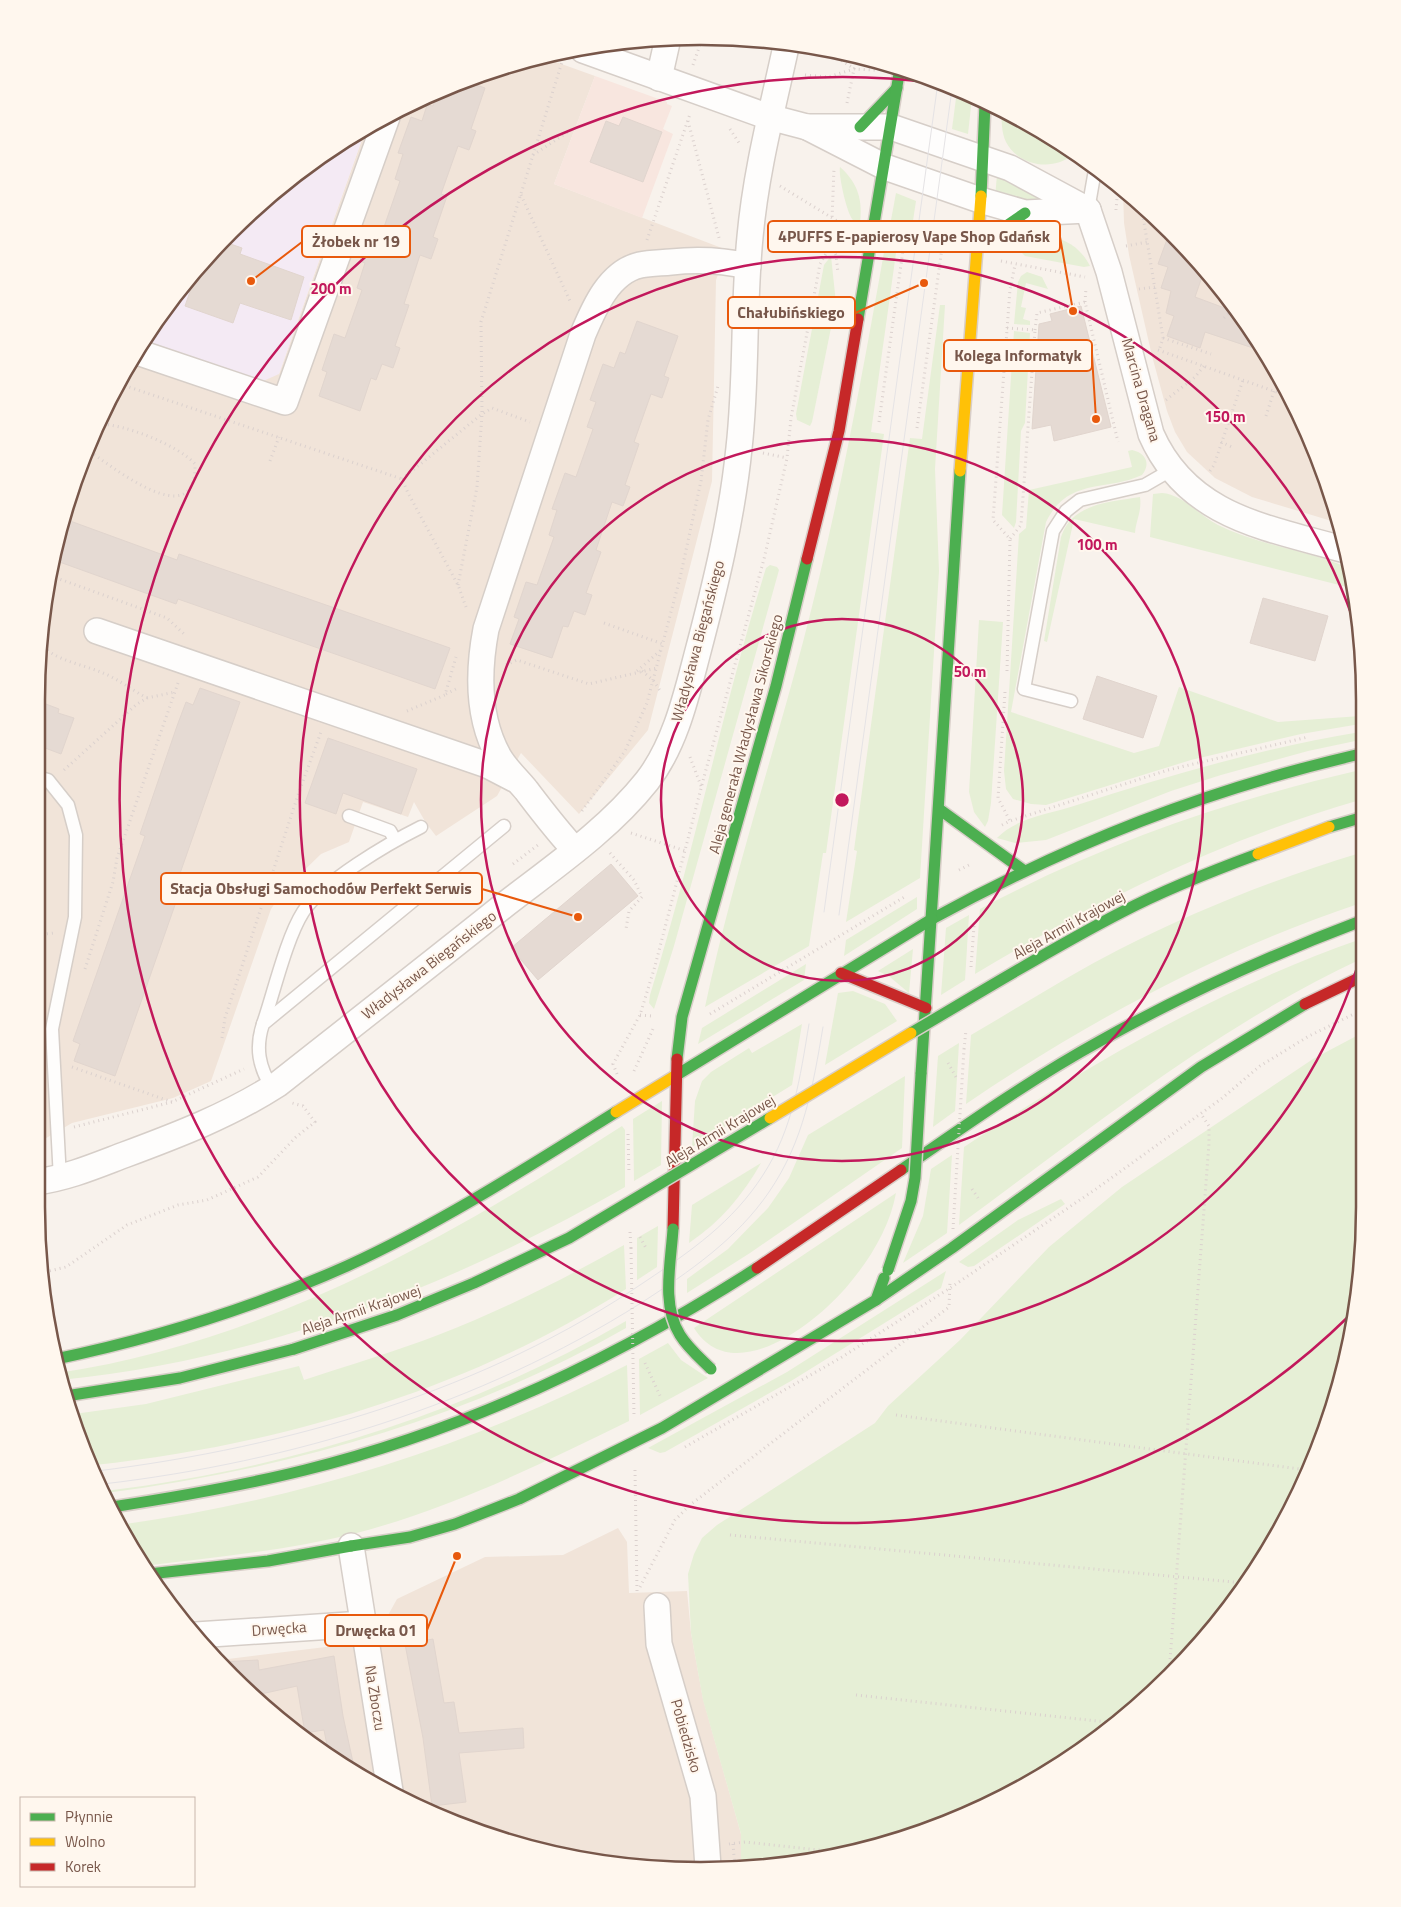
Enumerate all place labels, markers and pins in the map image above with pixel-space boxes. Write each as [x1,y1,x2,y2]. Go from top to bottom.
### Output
callout: 4PUFFS E-papierosy Vape Shop Gdańsk [768,221,1060,252]
callout: Żłobek nr 19 [302,226,410,257]
callout: Chałubińskiego [728,297,855,328]
callout: Kolega Informatyk [944,340,1092,371]
centre of rings [833,791,851,809]
callout: Stacja Obsługi Samochodów Perfekt Serwis [161,873,482,904]
callout: Drwęcka 01 [325,1615,427,1646]

